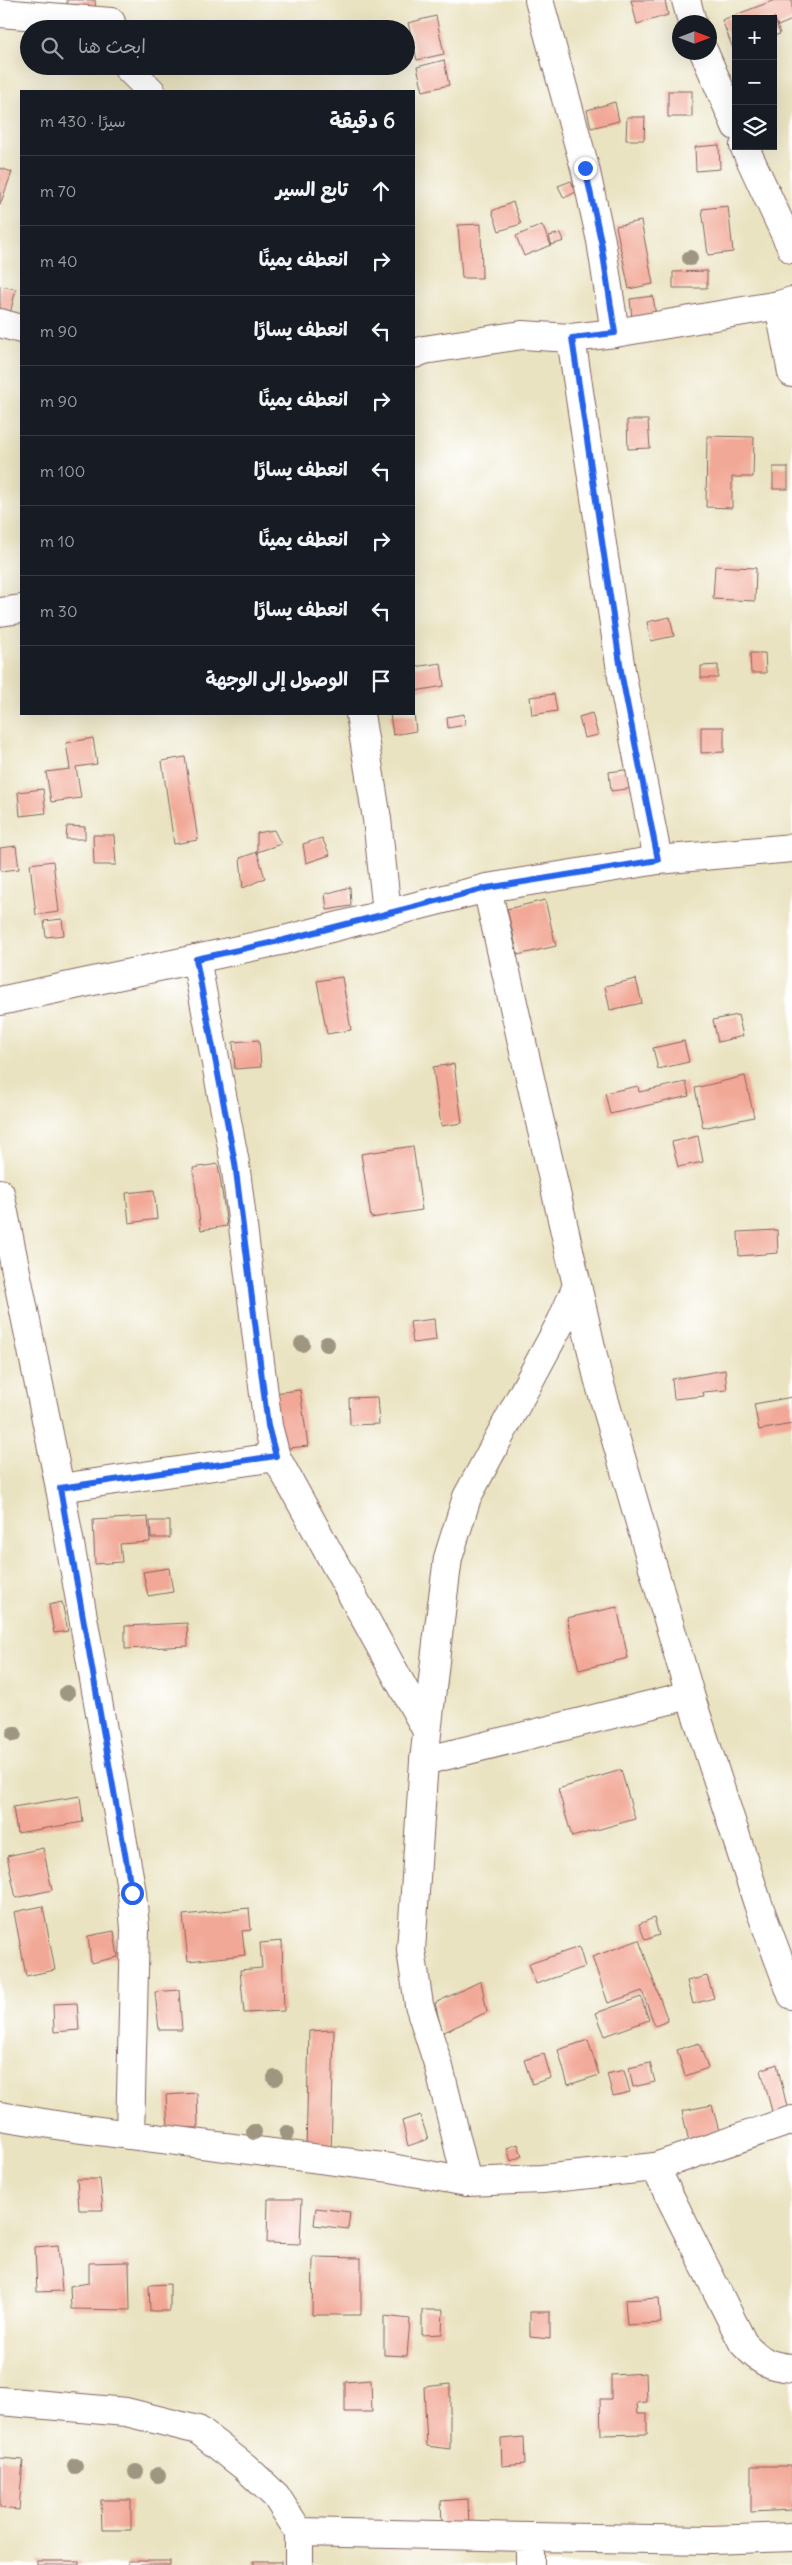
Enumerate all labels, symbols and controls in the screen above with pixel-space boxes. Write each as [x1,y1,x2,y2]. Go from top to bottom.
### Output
north arrow [672,15,717,60]
map controls [732,15,777,150]
button: + [732,15,777,60]
search box [20,20,415,75]
icon: search [38,34,66,62]
text: ابحث هنا [78,34,146,58]
button: − [732,60,777,105]
button: layers [732,105,777,150]
text: 6 دقيقة [329,107,395,134]
text: سيرًا · 430 m [40,111,126,131]
route end [574,157,597,180]
text: تابع السير [276,177,348,201]
icon: ahead [367,177,395,205]
text: 70 m [40,181,76,201]
text: انعطف يمينًا [259,247,348,271]
icon: right [367,247,395,275]
text: 40 m [40,251,78,271]
text: انعطف يسارًا [254,317,348,341]
icon: left [367,317,395,345]
text: 90 m [40,321,78,341]
text: انعطف يمينًا [259,387,348,411]
icon: right [367,387,395,415]
text: 90 m [40,391,78,411]
text: انعطف يسارًا [254,457,348,481]
icon: left [367,457,395,485]
text: 100 m [40,461,85,481]
text: انعطف يمينًا [259,527,348,551]
icon: right [367,527,395,555]
text: 10 m [40,531,75,551]
text: انعطف يسارًا [254,597,348,621]
icon: left [367,597,395,625]
text: 30 m [40,601,77,621]
text: الوصول إلى الوجهة [205,667,348,691]
icon: arrive [367,667,395,695]
route start [121,1882,144,1905]

